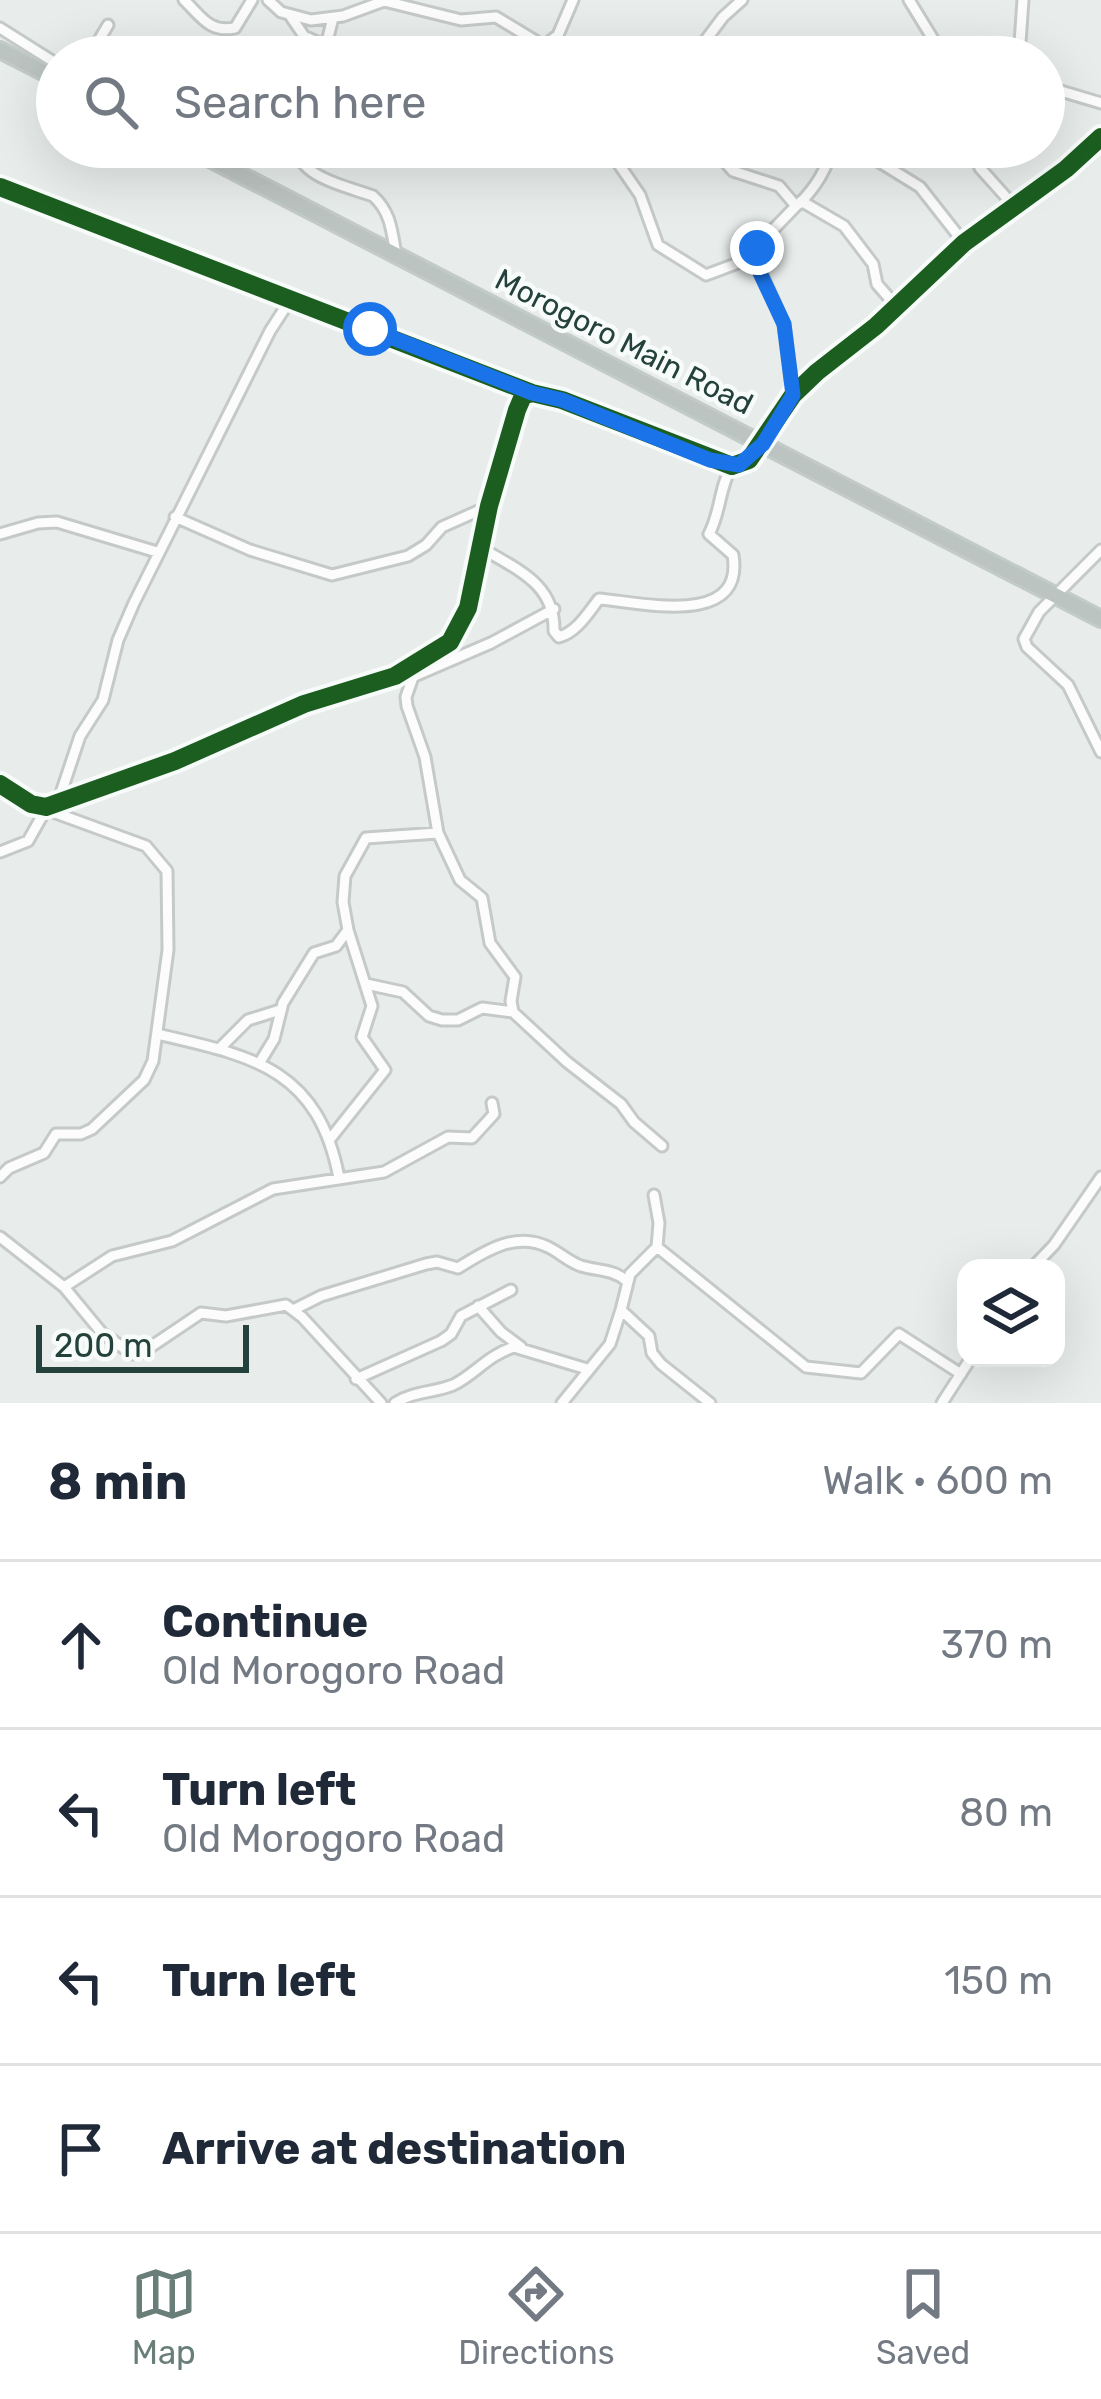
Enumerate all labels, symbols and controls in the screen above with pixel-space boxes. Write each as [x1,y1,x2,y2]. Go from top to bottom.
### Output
search box [36,36,1065,168]
icon: search [78,69,144,135]
text: Search here [174,76,426,129]
route end [730,221,784,275]
street label: Morogoro Main Road [489,261,759,423]
route start [343,302,397,356]
map controls [957,1259,1065,1367]
button: layers [957,1259,1065,1367]
scale bar [36,1319,249,1372]
text: 200 m [54,1326,153,1365]
text: 8 min [48,1451,188,1512]
text: Walk · 600 m [823,1458,1053,1504]
text: Continue [162,1595,368,1648]
icon: ahead [48,1612,114,1678]
text: 370 m [941,1622,1053,1668]
text: Old Morogoro Road [162,1648,505,1694]
text: Turn left [162,1763,356,1816]
icon: left [48,1780,114,1846]
text: 80 m [959,1790,1053,1836]
text: Old Morogoro Road [162,1816,505,1862]
icon: left [48,1948,114,2014]
text: Turn left [162,1954,356,2007]
text: 150 m [944,1958,1053,2004]
icon: arrive [48,2116,114,2182]
text: Arrive at destination [162,2122,627,2175]
tab: Map [131,2261,197,2372]
tab: Directions [458,2261,615,2372]
tab: Saved [876,2261,970,2372]

